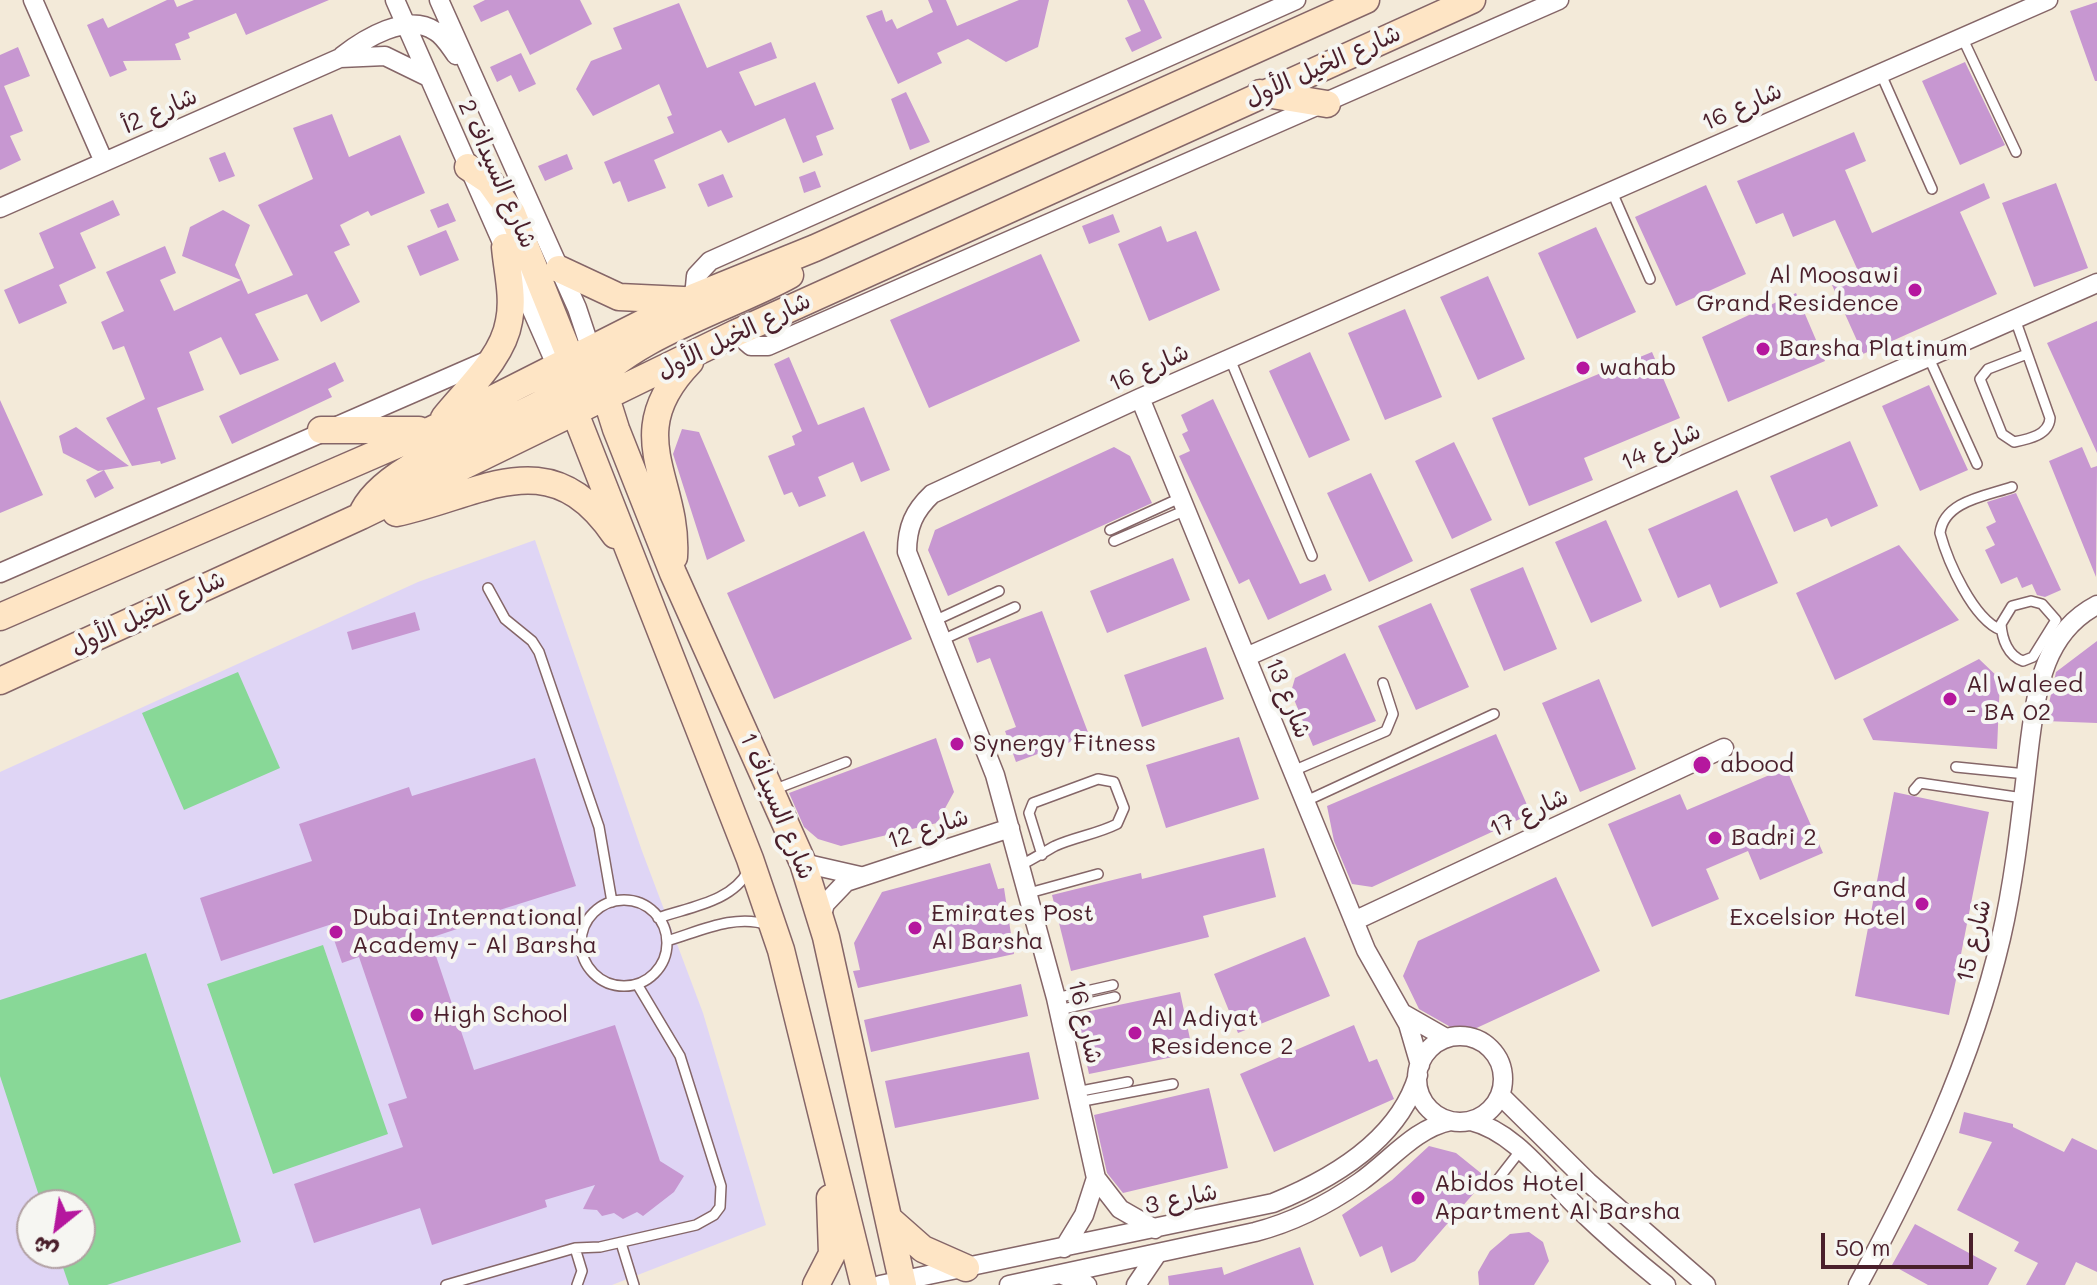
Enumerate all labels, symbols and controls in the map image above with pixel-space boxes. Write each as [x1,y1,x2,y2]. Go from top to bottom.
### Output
street label: شارع الخيل الأول [1241,19,1405,113]
street label: شارع 16 [1697,77,1787,137]
street label: شارع 2أ [118,82,202,140]
street label: شارع السيداف 2 [451,95,543,253]
place label: Al Moosawi Grand Residence [1696,262,1899,318]
marker: Al Moosawi Grand Residence [1906,281,1924,299]
street label: شارع الخيل الأول [652,286,816,386]
place label: Barsha Platinum [1779,335,1968,363]
street label: شارع 16 [1104,338,1194,398]
marker: Barsha Platinum [1754,340,1772,358]
place label: wahab [1599,354,1676,382]
marker: wahab [1574,359,1592,377]
street label: شارع 14 [1617,417,1705,477]
street label: شارع الخيل الأول [66,565,230,661]
street label: شارع 13 [1259,653,1317,743]
place label: Al Waleed - BA 02 [1966,671,2083,727]
marker: Al Waleed - BA 02 [1941,690,1959,708]
street label: شارع السيداف 1 [733,728,821,884]
place label: Synergy Fitness [973,730,1156,758]
marker: Synergy Fitness [948,735,966,753]
place label: abood [1720,751,1794,779]
marker: abood [1691,754,1713,776]
street label: شارع 17 [1485,782,1573,844]
street label: شارع 12 [884,802,972,856]
place label: Badri 2 [1731,824,1817,852]
marker: Badri 2 [1706,829,1724,847]
place label: Grand Excelsior Hotel [1729,876,1906,932]
marker: Grand Excelsior Hotel [1913,895,1931,913]
street label: شارع 15 [1950,897,1998,985]
place label: Emirates Post Al Barsha [931,900,1094,956]
place label: Dubai International Academy - Al Barsha [352,904,597,960]
marker: Emirates Post Al Barsha [906,919,924,937]
marker: Dubai International Academy - Al Barsha [327,923,345,941]
street label: شارع 16 [1061,977,1109,1067]
place label: High School [433,1001,568,1029]
place label: Al Adiyat Residence 2 [1151,1005,1294,1061]
marker: High School [408,1006,426,1024]
marker: Al Adiyat Residence 2 [1126,1024,1144,1042]
place label: Abidos Hotel Apartment Al Barsha [1434,1170,1681,1226]
street label: شارع 3 [1142,1177,1220,1221]
north arrow [16,1189,96,1269]
marker: Abidos Hotel Apartment Al Barsha [1409,1189,1427,1207]
scale bar [1825,1217,1977,1267]
text: ش [27,1230,62,1267]
text: 50 m [1835,1231,1891,1262]

